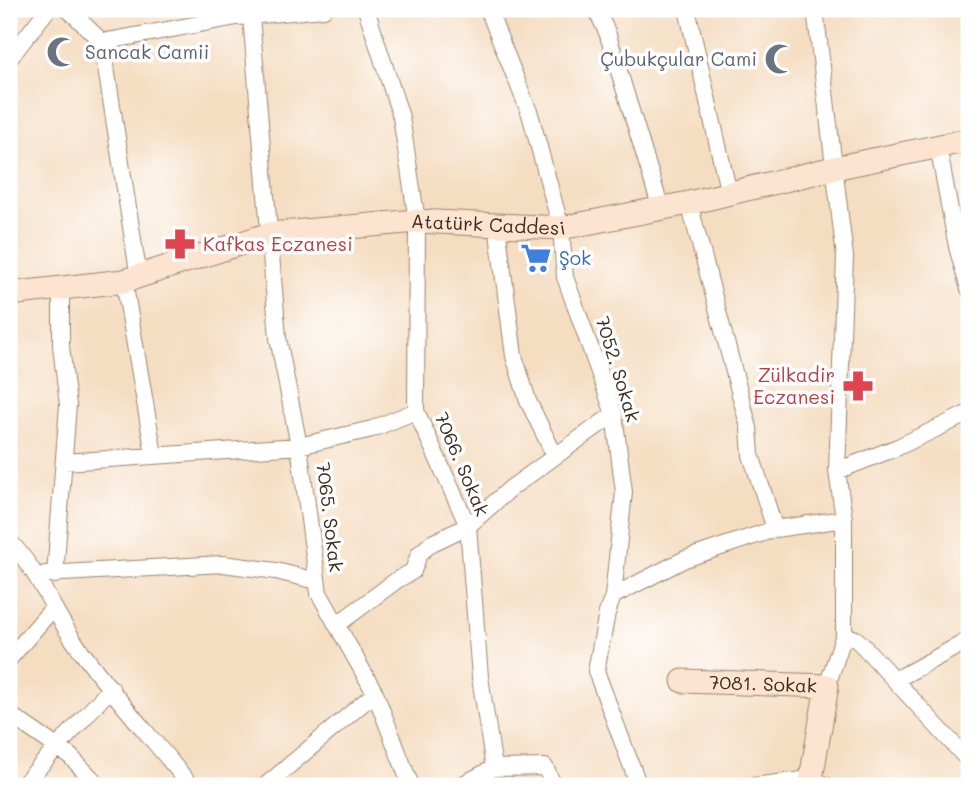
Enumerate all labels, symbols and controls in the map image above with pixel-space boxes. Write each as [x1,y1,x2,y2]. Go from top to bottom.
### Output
mosque icon: Sancak Camii [45,35,79,69]
place label: Sancak Camii [85,39,209,64]
mosque icon: Çubukçular Cami [763,42,797,76]
place label: Çubukçular Cami [600,46,757,71]
street label: Atatürk Caddesi [411,208,567,240]
pharmacy icon: Kafkas Eczanesi [163,227,197,261]
place label: Kafkas Eczanesi [203,231,353,256]
supermarket icon: Şok [519,241,553,275]
place label: Şok [559,245,591,270]
street label: 7052. Sokak [590,313,646,425]
place label: Zülkadir Eczanesi [753,362,835,409]
pharmacy icon: Zülkadir Eczanesi [841,369,875,403]
street label: 7066. Sokak [429,408,496,520]
street label: 7065. Sokak [311,461,350,573]
street label: 7081. Sokak [709,669,817,698]

